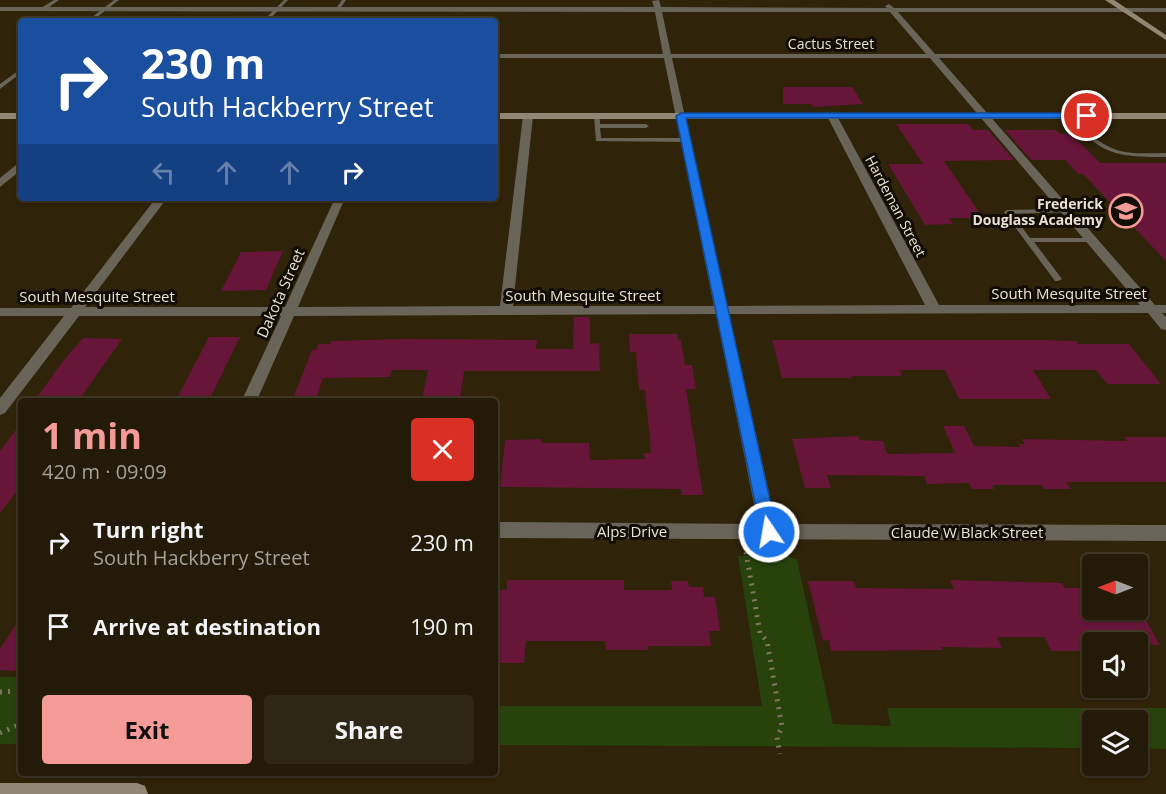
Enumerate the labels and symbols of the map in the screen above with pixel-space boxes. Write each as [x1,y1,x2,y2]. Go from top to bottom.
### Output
street label: Cactus Street [788,34,874,53]
pin [1061,90,1112,141]
street label: Hardeman Street [861,152,931,260]
school or university icon: Frederick Douglass Academy [1108,193,1144,229]
place label: Frederick Douglass Academy [972,194,1103,229]
street label: Dakota Street [251,245,309,341]
street label: South Mesquite Street [991,283,1147,303]
street label: South Mesquite Street [505,285,661,305]
street label: South Mesquite Street [19,286,175,306]
position arrow [737,500,801,564]
street label: Alps Drive [597,521,667,541]
street label: Claude W Black Street [891,522,1043,542]
north arrow [1082,554,1148,620]

